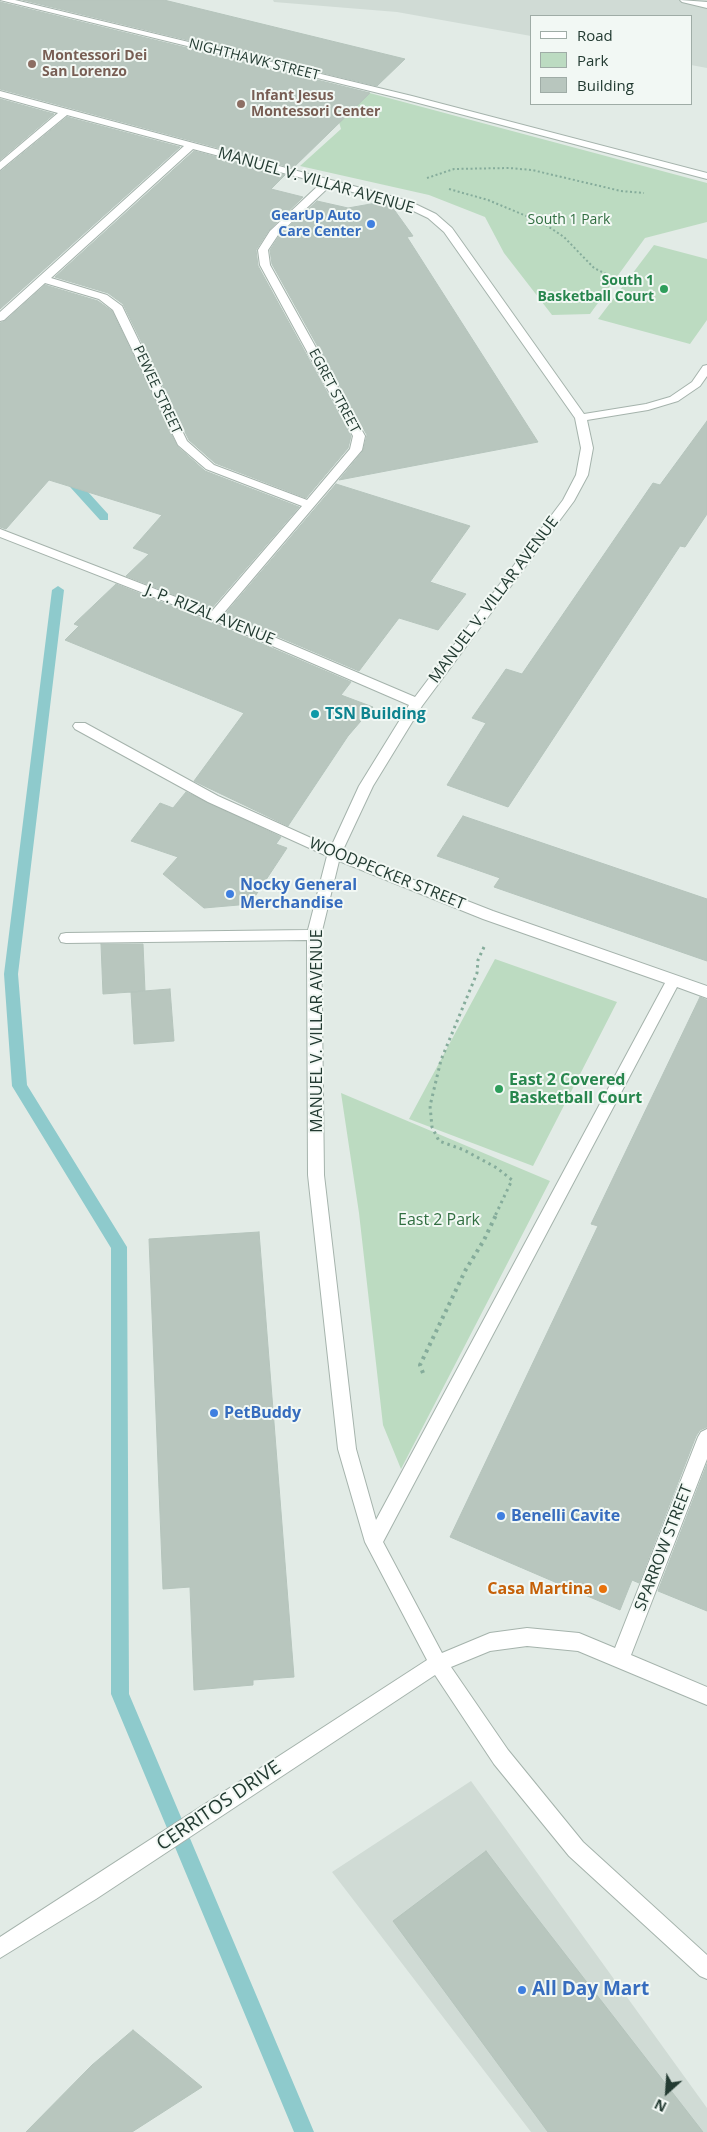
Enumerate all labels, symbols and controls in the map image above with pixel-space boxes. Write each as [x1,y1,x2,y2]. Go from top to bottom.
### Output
legend [530,15,692,105]
text: Road [577,25,613,45]
street label: NIGHTHAWK STREET [187,36,321,84]
place label: Montessori Dei San Lorenzo [42,48,147,80]
text: Park [577,50,608,70]
marker: Montessori Dei San Lorenzo [26,58,38,70]
text: Building [577,75,634,95]
place label: Infant Jesus Montessori Center [251,88,380,120]
marker: Infant Jesus Montessori Center [235,98,247,110]
street label: MANUEL V. VILLAR AVENUE [216,144,416,218]
place label: GearUp Auto Care Center [271,208,361,240]
park label: South 1 Park [528,212,610,228]
marker: GearUp Auto Care Center [365,218,377,230]
place label: South 1 Basketball Court [537,273,654,306]
marker: South 1 Basketball Court [658,283,670,295]
street label: PEWEE STREET [129,343,185,437]
street label: EGRET STREET [305,346,363,436]
street label: MANUEL V. VILLAR AVENUE [425,513,563,687]
street label: J. P. RIZAL AVENUE [142,580,278,650]
place label: TSN Building [325,704,426,724]
marker: TSN Building [309,708,321,720]
street label: WOODPECKER STREET [306,834,468,914]
place label: Nocky General Merchandise [240,875,357,913]
marker: Nocky General Merchandise [224,888,236,900]
street label: MANUEL V. VILLAR AVENUE [307,929,327,1133]
place label: East 2 Covered Basketball Court [509,1070,642,1108]
marker: East 2 Covered Basketball Court [493,1083,505,1095]
park label: East 2 Park [398,1210,480,1230]
place label: PetBuddy [224,1403,301,1423]
marker: PetBuddy [208,1407,220,1419]
street label: SPARROW STREET [631,1482,697,1614]
place label: Benelli Cavite [511,1506,620,1526]
marker: Benelli Cavite [495,1510,507,1522]
place label: Casa Martina [487,1579,593,1599]
marker: Casa Martina [597,1583,609,1595]
street label: CERRITOS DRIVE [153,1756,285,1856]
place label: All Day Mart [532,1979,649,2001]
marker: All Day Mart [516,1984,528,1996]
north arrow [642,2067,692,2117]
text: N [651,2095,669,2117]

